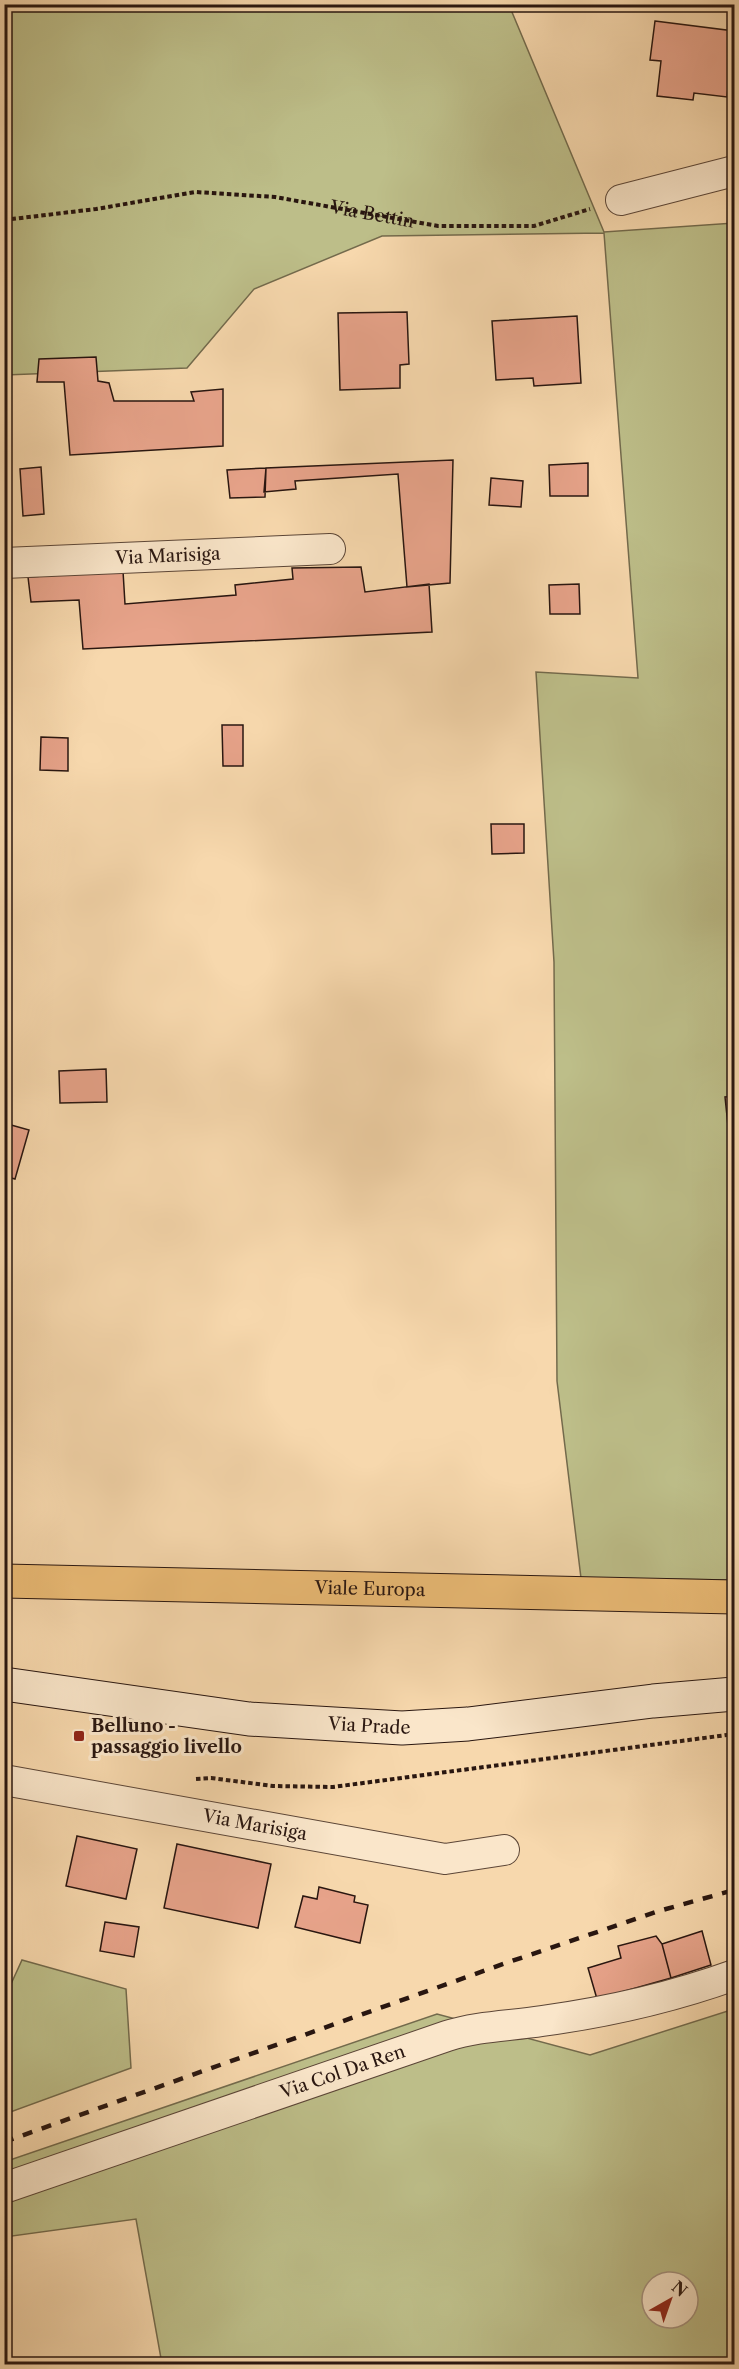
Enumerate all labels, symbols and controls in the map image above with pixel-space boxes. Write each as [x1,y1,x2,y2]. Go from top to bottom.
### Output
street label: Via Bettin [328,196,416,233]
street label: Via Marisiga [114,543,221,569]
street label: Viale Europa [313,1577,426,1601]
street label: Via Prade [326,1713,411,1739]
place label: Belluno - passaggio livello [91,1715,242,1758]
marker: Belluno - passaggio livello [72,1729,86,1743]
street label: Via Marisiga [200,1805,309,1845]
street label: Via Col Da Ren [276,2040,408,2104]
north arrow [640,2270,700,2330]
text: N [668,2276,691,2301]

